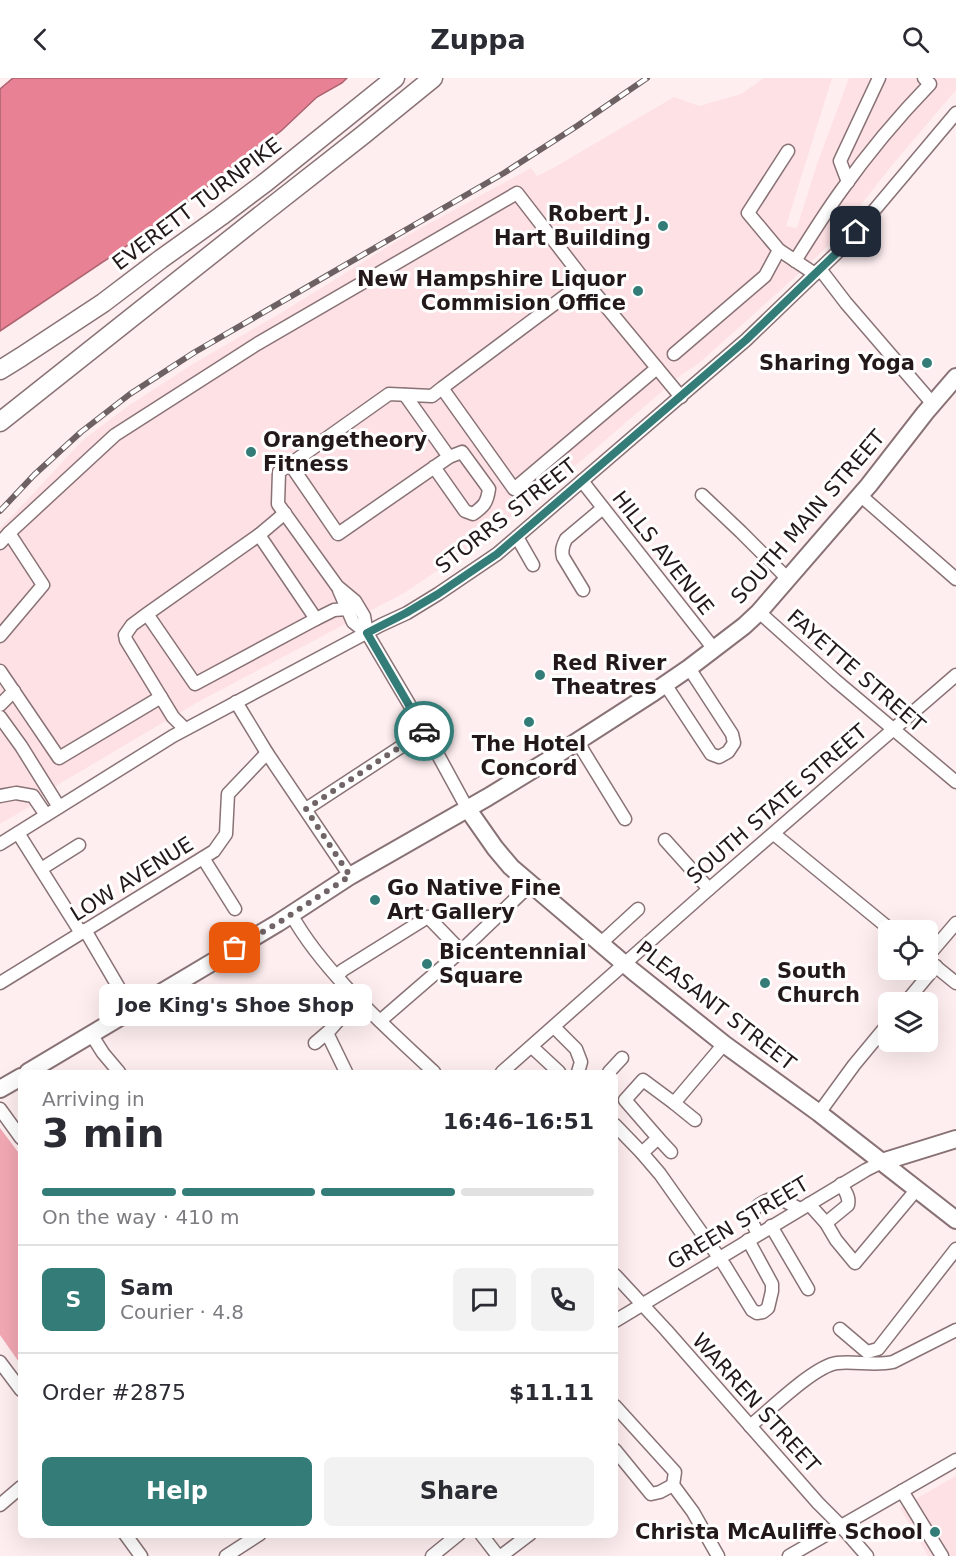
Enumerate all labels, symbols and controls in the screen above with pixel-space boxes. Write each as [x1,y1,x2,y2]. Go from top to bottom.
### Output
icon: back [24,23,57,56]
icon: search [899,23,932,56]
text: Zuppa [430,24,526,55]
street label: EVERETT TURNPIKE [108,133,286,275]
place label: Robert J. Hart Building [494,202,651,250]
pin [830,206,881,257]
icon: home [839,215,872,248]
marker: Robert J. Hart Building [656,219,670,233]
place label: New Hampshire Liquor Commision Office [357,267,627,315]
marker: New Hampshire Liquor Commision Office [631,284,645,298]
place label: Sharing Yoga [759,351,915,375]
marker: Sharing Yoga [920,356,934,370]
street label: SOUTH MAIN STREET [726,425,890,609]
place label: Orangetheory Fitness [263,428,428,476]
marker: Orangetheory Fitness [244,445,258,459]
street label: STORRS STREET [431,453,581,578]
street label: HILLS AVENUE [607,486,719,620]
street label: FAYETTE STREET [782,605,930,737]
place label: Red River Theatres [552,651,667,699]
marker: Red River Theatres [533,668,547,682]
courier [394,701,454,761]
icon: car [408,715,441,748]
marker: The Hotel Concord [522,715,536,729]
street label: SOUTH STATE STREET [682,719,872,889]
place label: The Hotel Concord [472,732,586,780]
street label: LOW AVENUE [66,832,198,926]
place label: Go Native Fine Art Gallery [387,876,561,924]
marker: Go Native Fine Art Gallery [368,893,382,907]
map controls [878,920,938,1052]
button: locate [878,920,938,980]
pin [209,922,260,973]
icon: bag [218,931,251,964]
street label: PLEASANT STREET [632,936,801,1076]
place label: Bicentennial Square [439,940,587,988]
marker: Bicentennial Square [420,957,434,971]
place label: South Church [777,959,860,1007]
marker: South Church [758,976,772,990]
callout: Joe King's Shoe Shop [98,984,372,1026]
button: layers [878,992,938,1052]
text: Joe King's Shoe Shop [117,993,354,1017]
text: Arriving in [42,1087,145,1111]
text: 16:46–16:51 [443,1109,594,1134]
text: 3 min [42,1111,164,1156]
street label: GREEN STREET [663,1171,813,1274]
text: On the way · 410 m [42,1205,240,1229]
button: chat [453,1268,516,1331]
button: phone [531,1268,594,1331]
text: Sam [120,1275,174,1300]
text: S [66,1287,81,1312]
text: Courier · 4.8 [120,1300,244,1324]
street label: WARREN STREET [687,1328,825,1478]
text: Order #2875 [42,1380,186,1405]
text: $11.11 [509,1380,594,1405]
button: Help [42,1457,312,1526]
button: Share [324,1457,594,1526]
place label: Christa McAuliffe School [635,1520,923,1544]
marker: Christa McAuliffe School [928,1525,942,1539]

